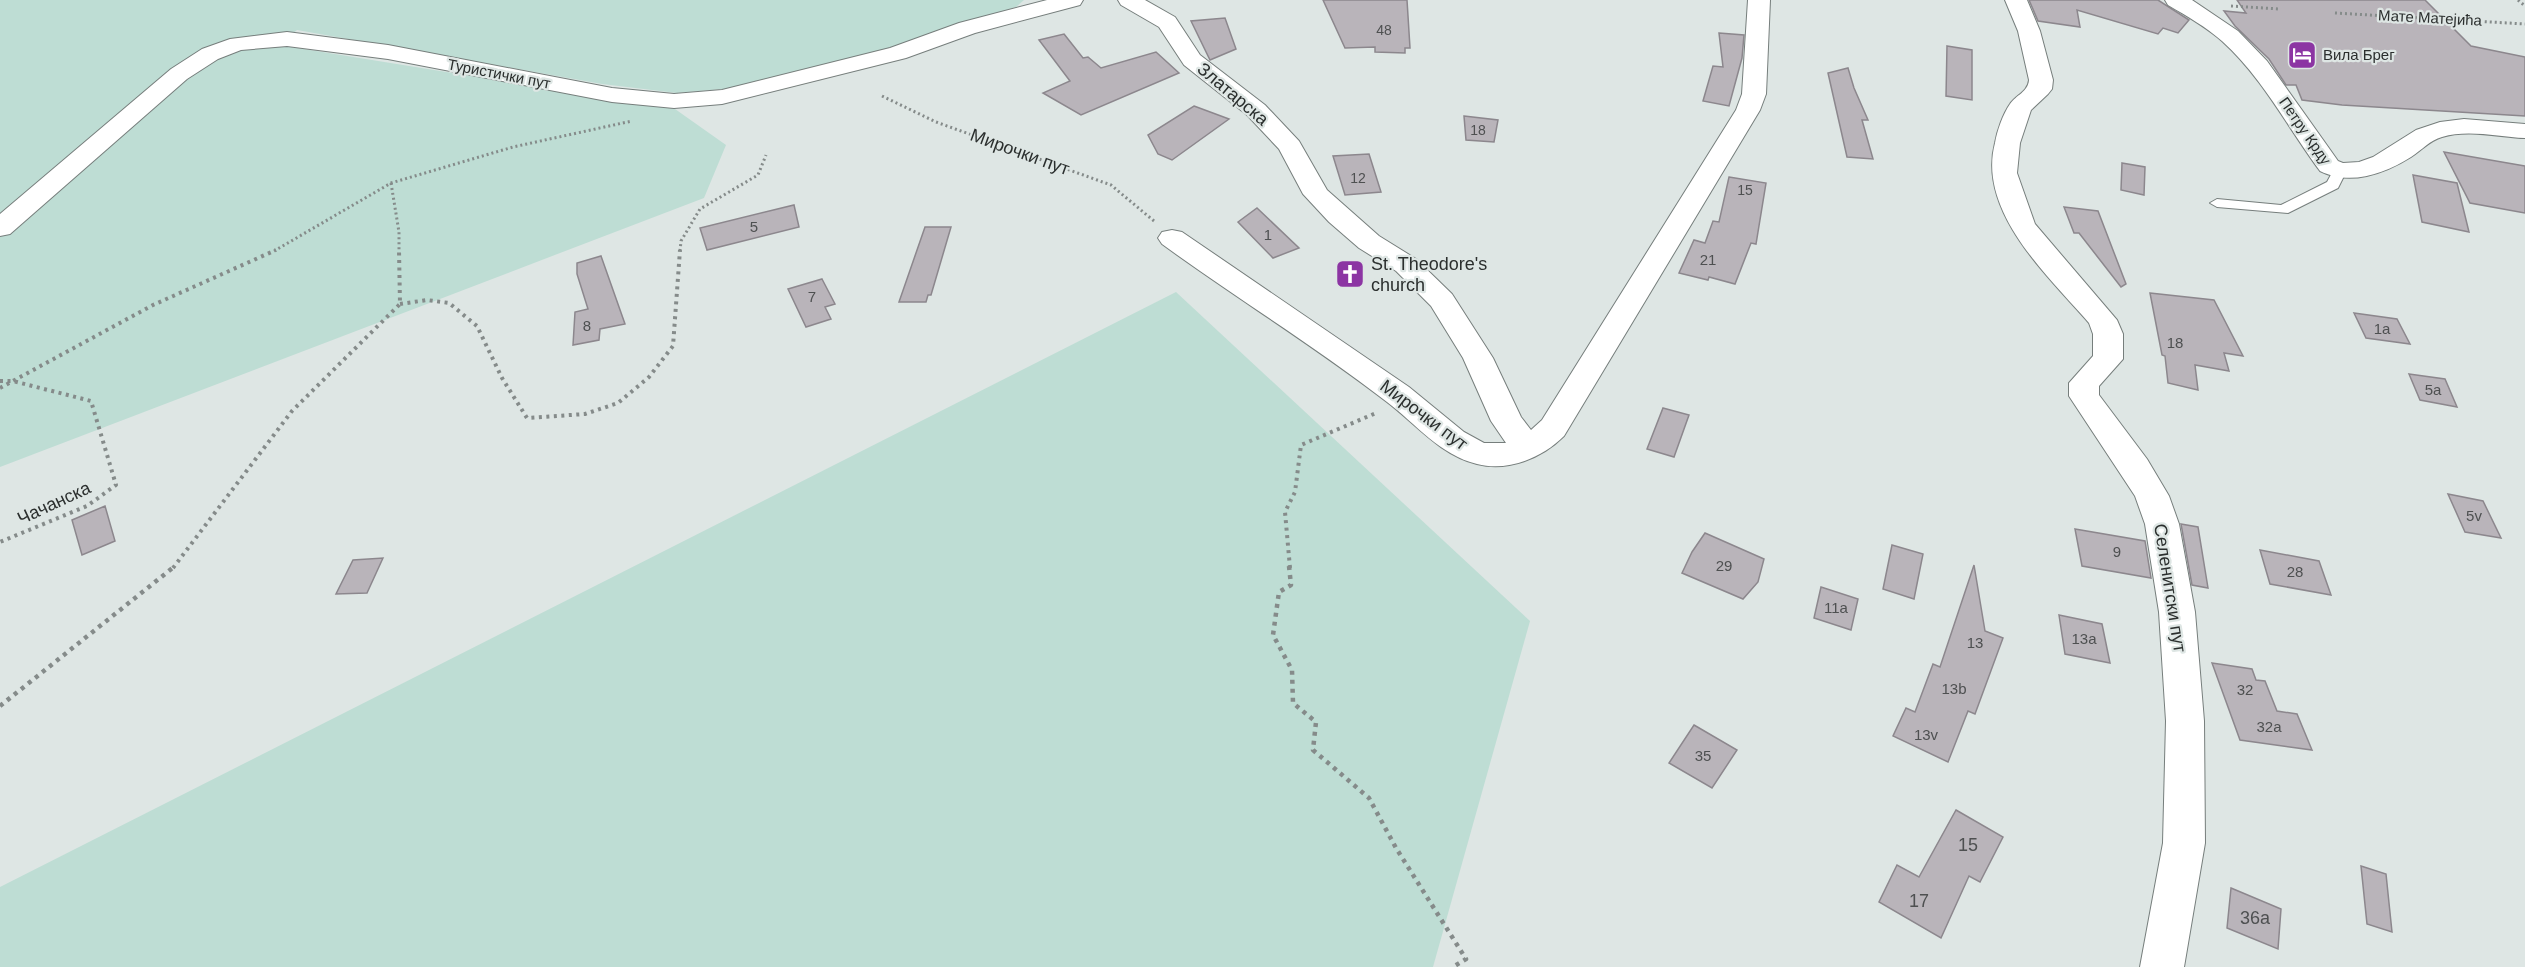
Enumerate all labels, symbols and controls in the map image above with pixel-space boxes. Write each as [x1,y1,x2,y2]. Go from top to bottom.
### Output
street label: Мате Матејића [2378,6,2483,29]
house number: 48 [1376,22,1392,38]
hotel icon: Вила Брег [2286,39,2318,71]
place label: Вила Брег [2323,46,2395,63]
street label: Туристички пут [446,55,552,92]
street label: Златарска [1194,59,1273,130]
street label: Петру Крду [2276,94,2335,168]
house number: 18 [1470,122,1486,138]
street label: Мирочки пут [968,125,1072,179]
house number: 12 [1350,170,1366,186]
house number: 15 [1737,182,1753,198]
house number: 5 [750,218,758,235]
house number: 1 [1264,226,1272,243]
house number: 21 [1700,251,1716,268]
place label: St. Theodore's church [1371,254,1487,295]
church icon: St. Theodore's church [1334,258,1366,290]
house number: 7 [808,288,816,305]
house number: 8 [583,317,591,334]
house number: 1a [2374,320,2391,337]
house number: 18 [2167,334,2183,351]
street label: Мирочки пут [1376,376,1472,454]
house number: 5a [2425,381,2442,398]
street label: Чачанска [14,477,95,529]
house number: 5v [2466,507,2482,524]
street label: Селенитски пут [2150,522,2190,654]
house number: 9 [2113,543,2121,560]
house number: 29 [1716,557,1732,574]
house number: 28 [2287,563,2303,580]
house number: 11a [1824,599,1849,616]
house number: 13a [2071,630,2097,647]
house number: 13 [1967,634,1983,651]
house number: 13b [1941,680,1967,697]
house number: 32 [2237,681,2253,698]
house number: 32a [2256,718,2282,735]
house number: 13v [1914,726,1939,743]
house number: 35 [1695,747,1711,764]
house number: 15 [1958,835,1978,855]
house number: 17 [1909,891,1929,911]
house number: 36a [2240,908,2271,928]

